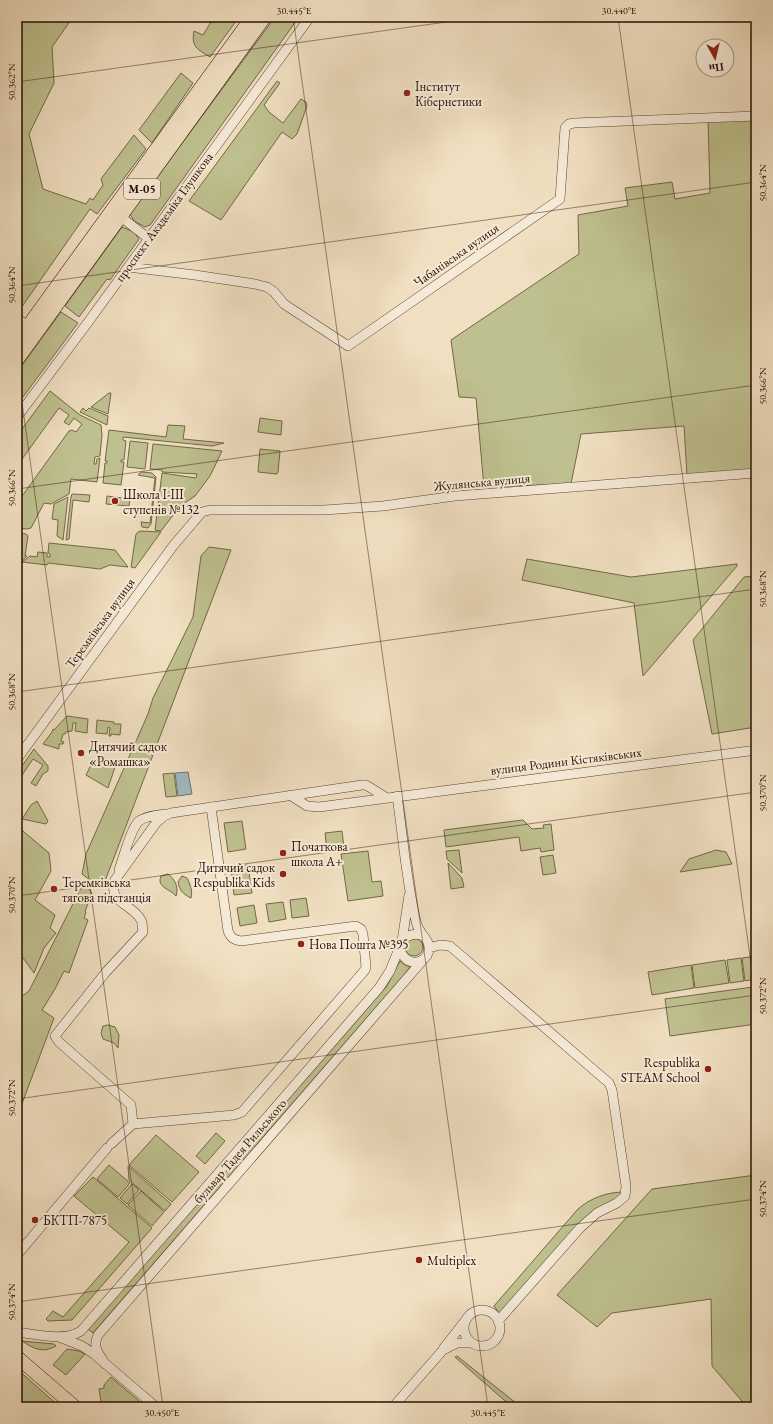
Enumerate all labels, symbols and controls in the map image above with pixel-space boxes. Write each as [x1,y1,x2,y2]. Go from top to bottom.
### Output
text: 30.445°E [277,4,312,17]
text: 30.440°E [602,4,637,17]
north arrow [695,38,735,78]
text: Пн [707,60,725,76]
text: 50.362°N [5,63,18,101]
place label: Інститут Кібернетики [415,78,482,110]
marker: Інститут Кібернетики [402,88,412,98]
street label: проспект Академіка Глушкова [111,148,217,285]
text: 50.364°N [756,164,769,202]
road number: М-05 [124,179,160,199]
street label: Чабанівська вулиця [410,219,502,291]
text: 50.364°N [5,266,18,304]
text: 50.366°N [756,367,769,405]
text: 50.366°N [5,469,18,507]
street label: Жулянська вулиця [432,469,531,495]
place label: Школа І-ІІІ ступенів №132 [123,486,200,518]
marker: Школа І-ІІІ ступенів №132 [110,496,120,506]
text: 50.368°N [756,570,769,608]
street label: Теремківська вулиця [62,574,139,671]
text: 50.368°N [5,673,18,711]
place label: Дитячий садок «Ромашка» [89,738,168,770]
street label: вулиця Родини Кістяківських [489,743,643,779]
marker: Дитячий садок «Ромашка» [76,748,86,758]
text: 50.370°N [756,774,769,812]
place label: Початкова школа А+ [291,838,348,870]
marker: Початкова школа А+ [278,848,288,858]
place label: Дитячий садок Respublika Kids [193,859,276,891]
marker: Дитячий садок Respublika Kids [278,869,288,879]
place label: Теремківська тягова підстанція [62,874,151,906]
text: 50.370°N [5,876,18,914]
marker: Теремківська тягова підстанція [49,884,59,894]
place label: Нова Пошта №395 [309,936,409,953]
marker: Нова Пошта №395 [296,939,306,949]
text: 50.372°N [756,977,769,1015]
place label: Respublika STEAM School [621,1054,701,1086]
marker: Respublika STEAM School [703,1064,713,1074]
text: 50.372°N [5,1079,18,1117]
street label: бульвар Тадея Рильського [190,1095,290,1207]
text: 50.374°N [756,1180,769,1218]
place label: БКТП-7875 [43,1212,107,1229]
marker: БКТП-7875 [30,1215,40,1225]
place label: Multiplex [427,1252,476,1269]
marker: Multiplex [414,1255,424,1265]
text: 50.374°N [5,1283,18,1321]
text: 30.450°E [145,1406,180,1419]
text: 30.445°E [471,1406,506,1419]

